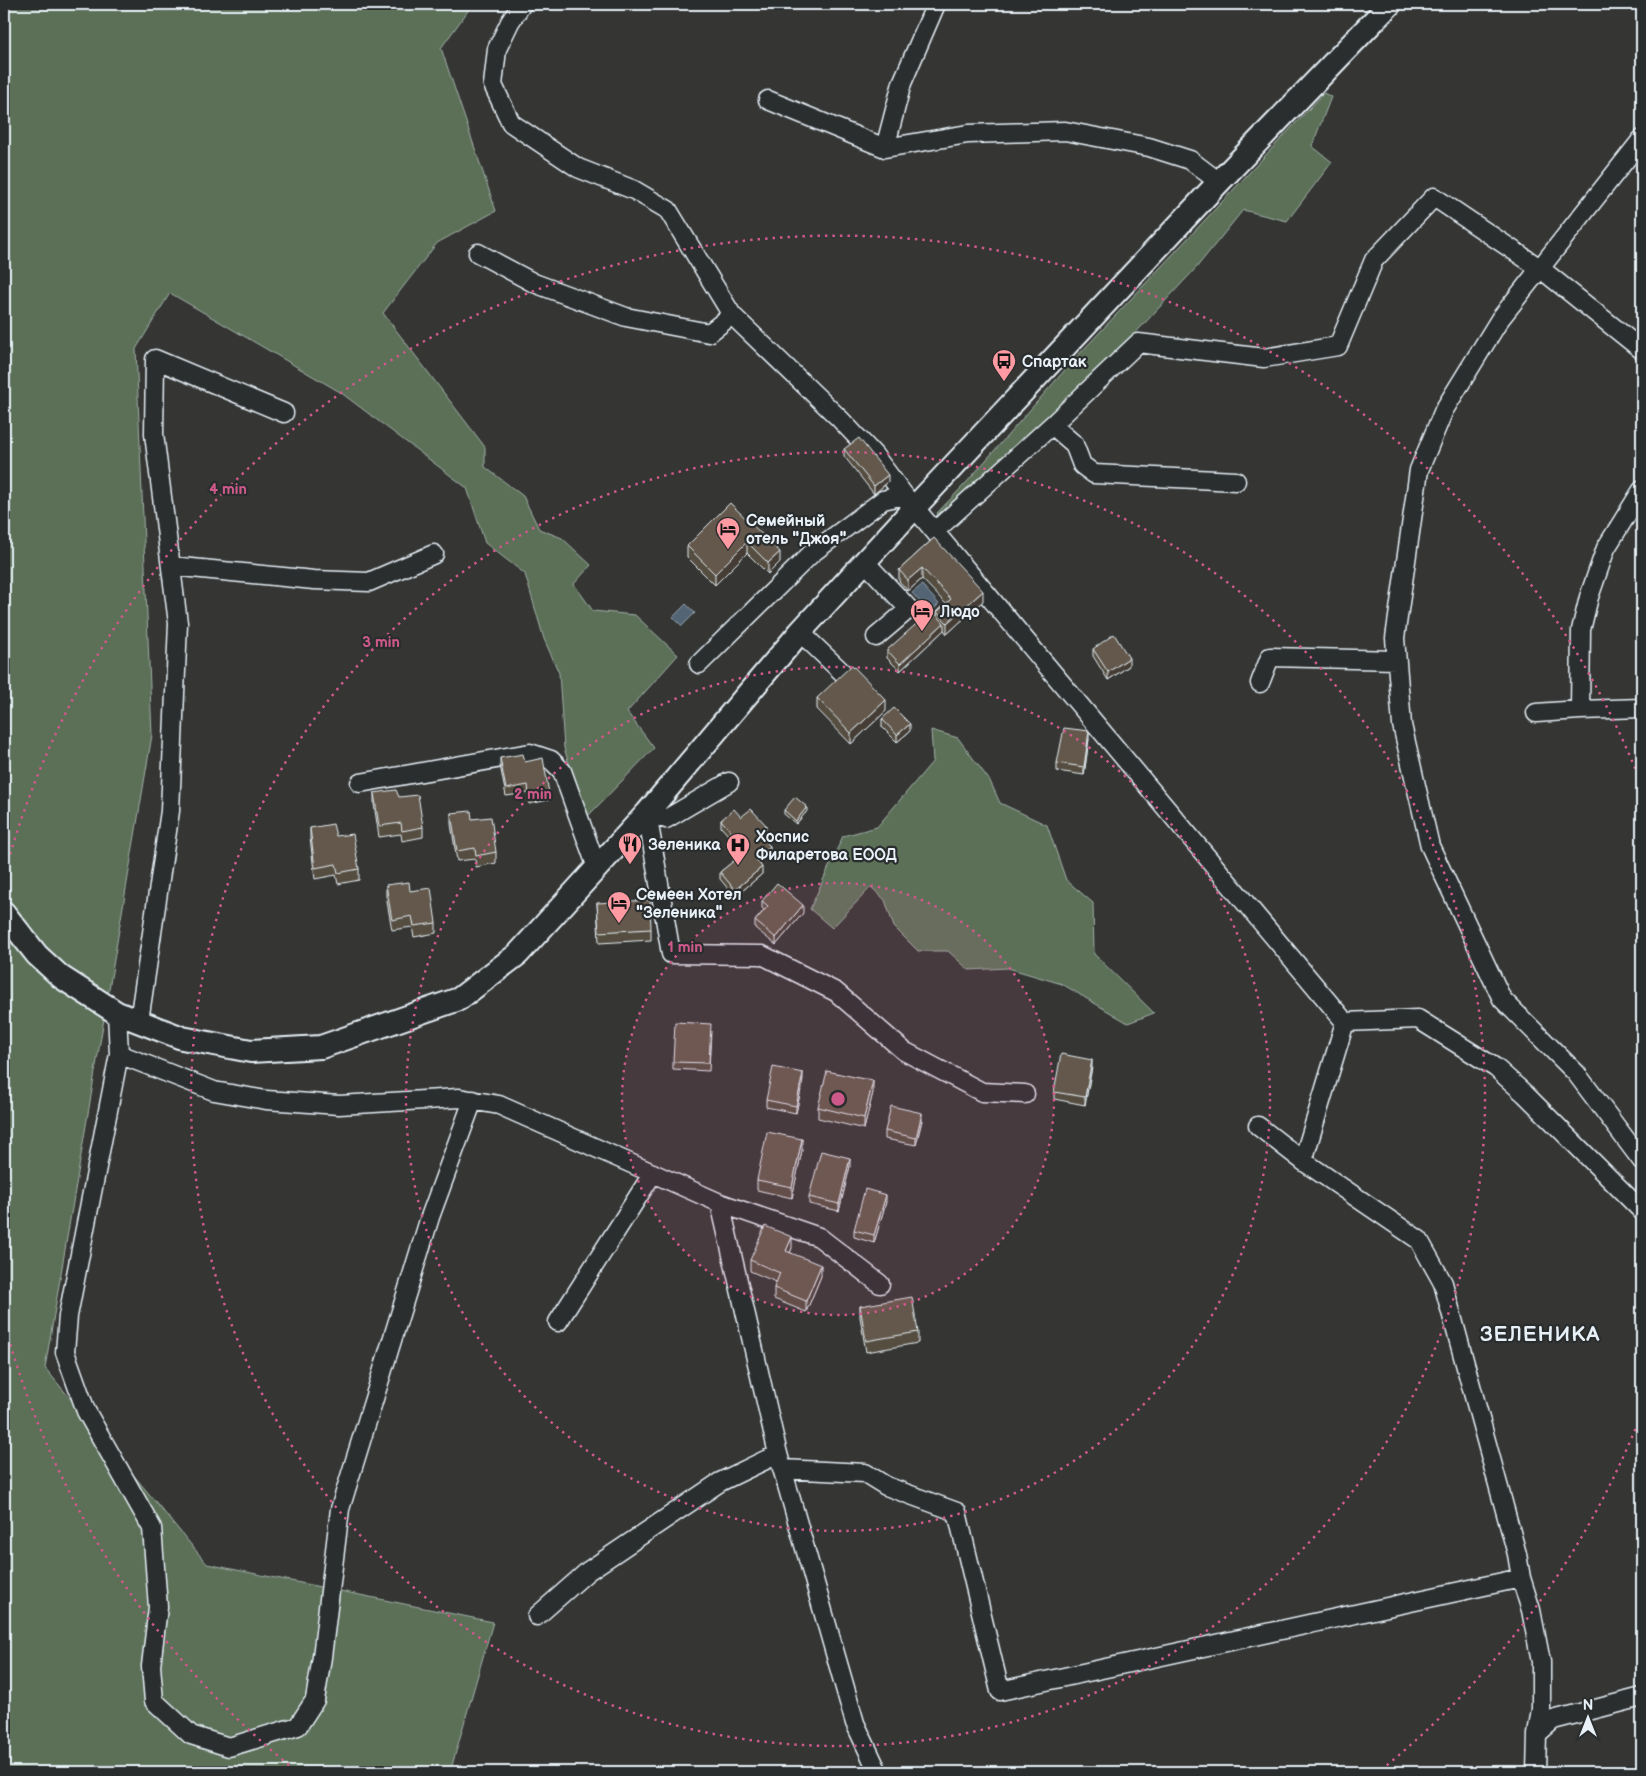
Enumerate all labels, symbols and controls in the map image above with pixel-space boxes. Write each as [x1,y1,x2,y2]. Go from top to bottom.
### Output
bus stop icon: Спартак [991,348,1017,382]
place label: Спартак [1022,353,1087,372]
text: 4 min [209,480,247,499]
place label: Семейный отель "Джоя" [746,512,847,549]
hotel icon: Семейный отель "Джоя" [715,516,741,550]
hotel icon: Людо [909,598,935,632]
place label: Людо [939,603,980,622]
text: 3 min [362,633,400,652]
text: 2 min [514,785,552,804]
place label: Хоспис Филаретова ЕООД [755,828,898,865]
restaurant icon: Зеленика [617,831,643,865]
hospital icon: Хоспис Филаретова ЕООД [725,832,751,866]
place label: Зеленика [648,836,721,855]
place label: Семеен Хотел "Зеленика" [636,886,742,923]
hotel icon: Семеен Хотел "Зеленика" [606,890,632,924]
text: 1 min [667,938,703,957]
centre of rings [829,1090,847,1108]
district label: ЗЕЛЕНИКА [1480,1322,1600,1347]
north arrow [1564,1694,1614,1744]
text: N [1583,1697,1593,1714]

